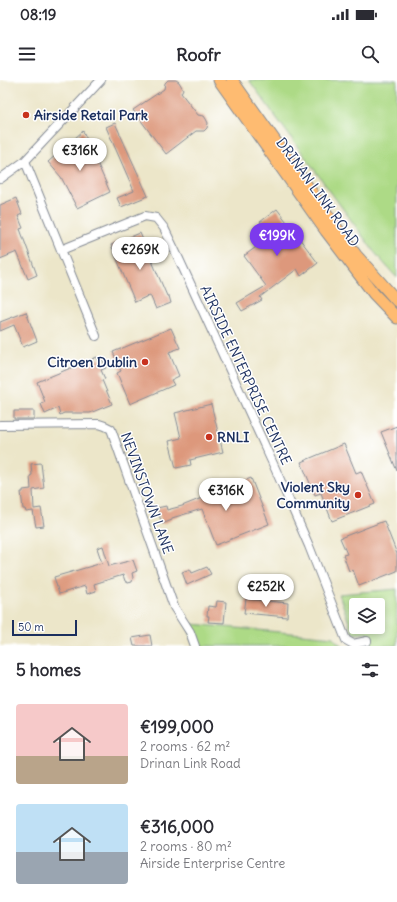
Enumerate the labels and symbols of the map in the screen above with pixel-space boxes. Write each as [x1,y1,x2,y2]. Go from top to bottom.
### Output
place label: Airside Retail Park [34,106,148,124]
marker: Airside Retail Park [21,110,31,120]
street label: DRINAN LINK ROAD [272,134,364,250]
pin: €316K [52,138,108,172]
pin: €199K [249,223,305,257]
pin: €269K [112,237,168,271]
street label: AIRSIDE ENTERPRISE CENTRE [196,282,296,468]
place label: Citroen Dublin [47,353,137,371]
marker: Citroen Dublin [140,357,150,367]
place label: RNLI [217,428,249,446]
street label: NEVINSTOWN LANE [117,430,177,556]
marker: RNLI [204,432,214,442]
pin: €316K [198,478,254,512]
place label: Violent Sky Community [276,478,350,512]
marker: Violent Sky Community [353,490,363,500]
pin: €252K [238,574,294,608]
scale bar [12,618,77,637]

